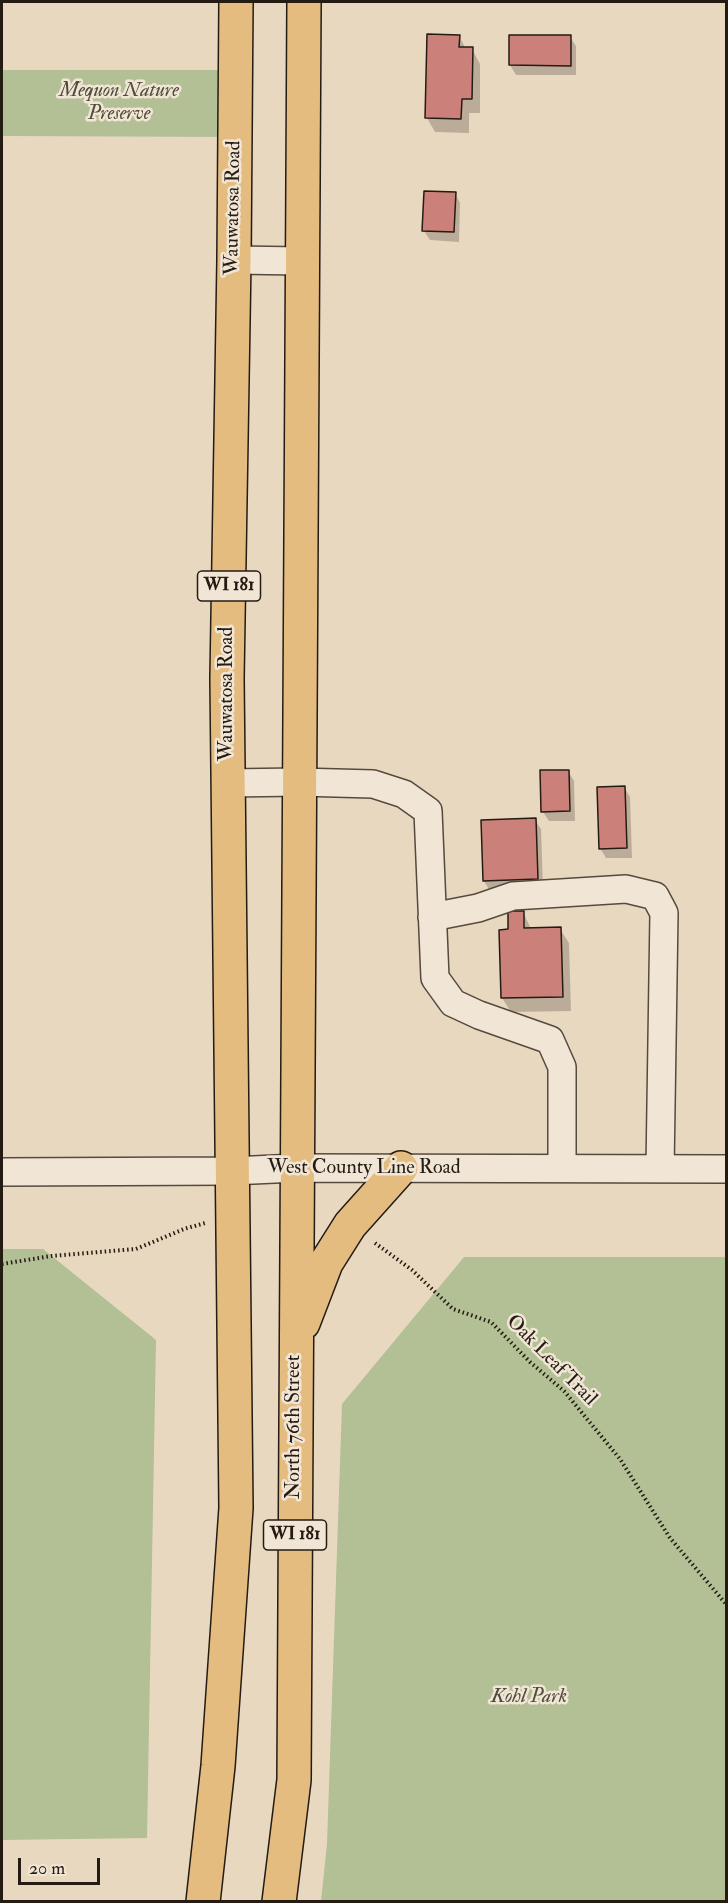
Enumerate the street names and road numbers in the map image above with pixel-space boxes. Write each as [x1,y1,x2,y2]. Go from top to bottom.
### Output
street label: Wauwatosa Road [221,140,247,276]
road number: WI 181 [198,571,260,601]
street label: Wauwatosa Road [216,627,240,761]
street label: West County Line Road [267,1157,461,1181]
street label: Oak Leaf Trail [500,1310,602,1412]
street label: North 76th Street [283,1355,307,1499]
road number: WI 181 [264,1520,326,1550]

